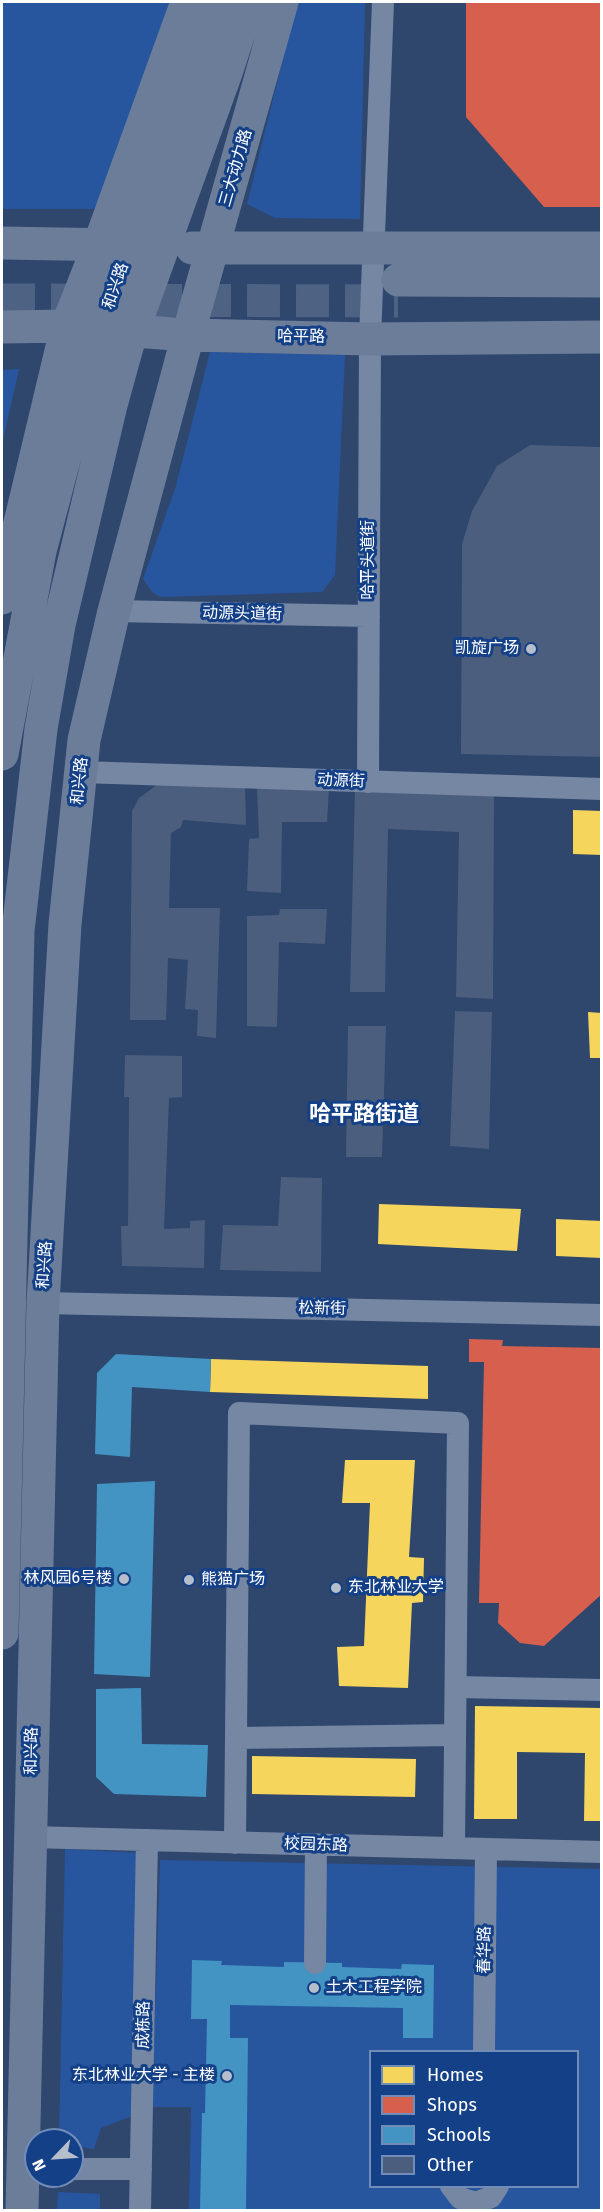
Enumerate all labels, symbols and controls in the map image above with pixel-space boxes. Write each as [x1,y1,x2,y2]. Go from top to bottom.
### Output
street label: 三大动力路 [216,127,256,209]
street label: 和兴路 [99,260,133,312]
street label: 哈平路 [277,327,325,347]
street label: 哈平头道街 [359,520,379,600]
street label: 动源头道街 [202,604,282,624]
place label: 凯旋广场 [455,639,519,659]
marker: 凯旋广场 [524,642,538,656]
street label: 和兴路 [68,756,92,806]
street label: 动源街 [317,771,365,791]
district label: 哈平路街道 [309,1102,419,1128]
street label: 和兴路 [34,1240,56,1290]
street label: 松新街 [298,1299,346,1319]
place label: 林风园6号楼 [23,1569,112,1589]
place label: 熊猫广场 [201,1570,265,1590]
marker: 林风园6号楼 [117,1572,131,1586]
marker: 熊猫广场 [182,1573,196,1587]
place label: 东北林业大学 [348,1578,444,1598]
marker: 东北林业大学 [329,1581,343,1595]
street label: 和兴路 [22,1727,42,1775]
street label: 校园东路 [284,1834,348,1856]
street label: 春华路 [475,1926,495,1974]
place label: 土木工程学院 [326,1978,422,1998]
marker: 土木工程学院 [307,1981,321,1995]
street label: 成栋路 [134,2001,154,2049]
legend [369,2050,579,2188]
text: Homes [427,2064,483,2086]
place label: 东北林业大学 - 主楼 [72,2066,215,2086]
marker: 东北林业大学 - 主楼 [220,2069,234,2083]
text: Shops [427,2094,477,2116]
text: Schools [427,2124,491,2146]
north arrow [24,2128,84,2188]
text: Other [427,2154,473,2176]
text: N [28,2156,50,2174]

